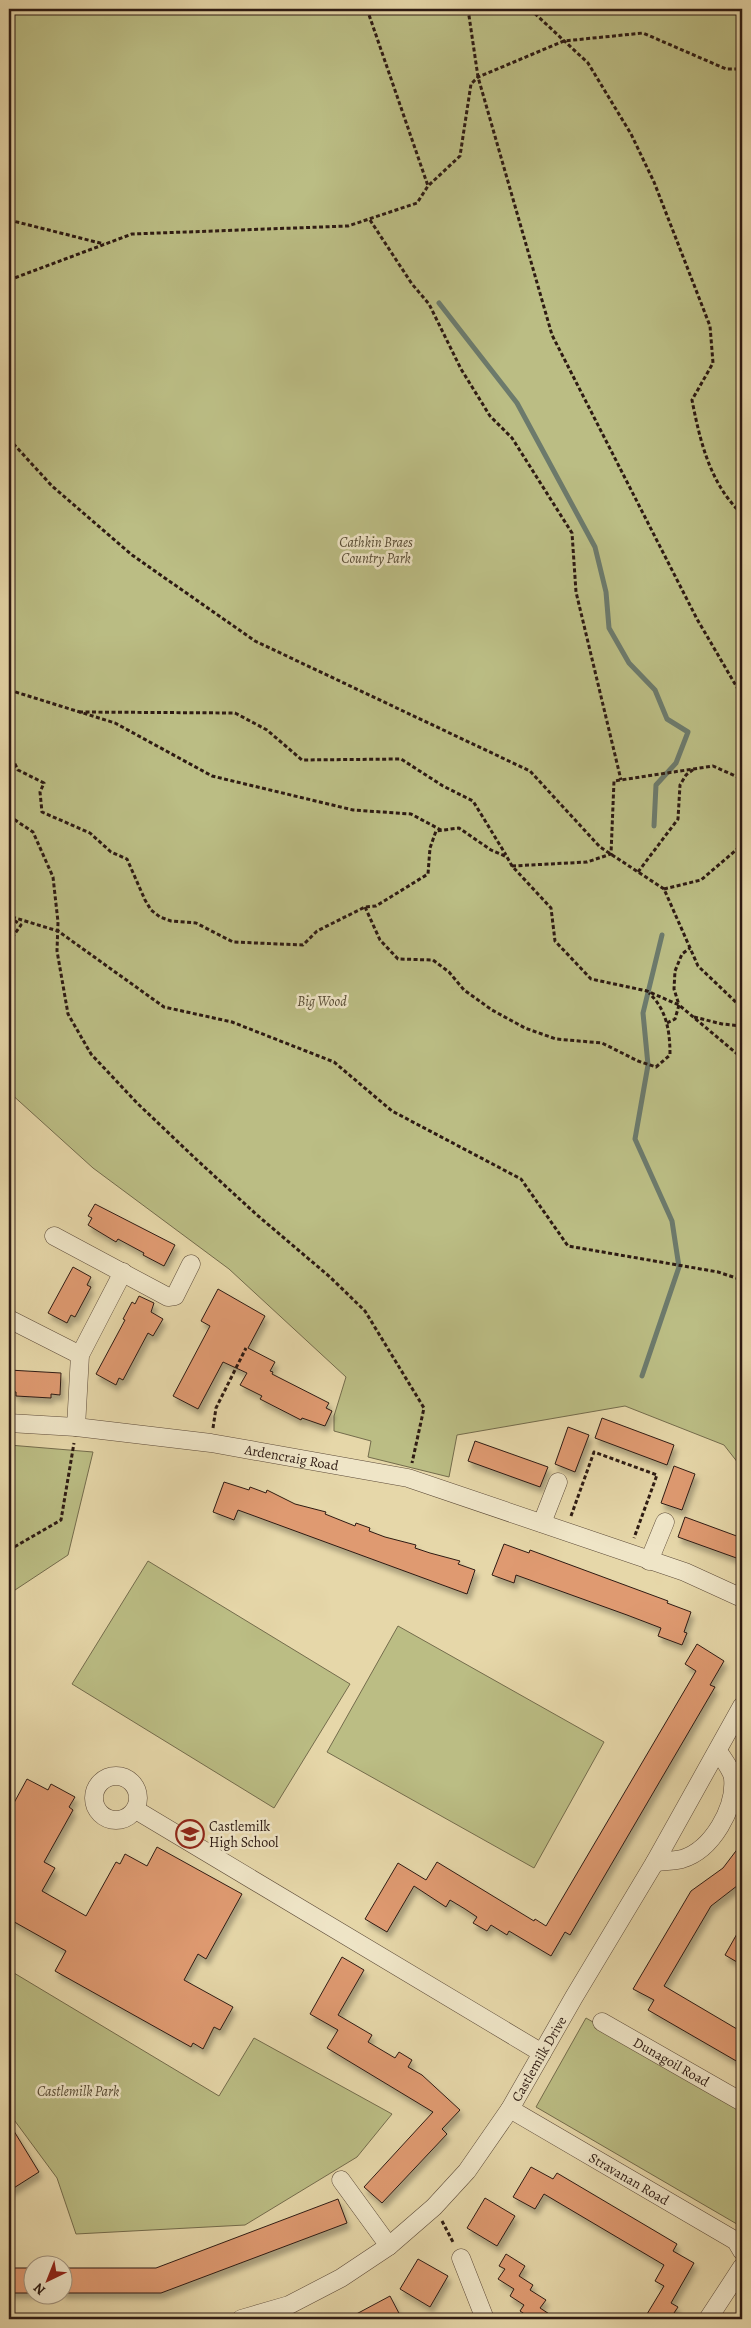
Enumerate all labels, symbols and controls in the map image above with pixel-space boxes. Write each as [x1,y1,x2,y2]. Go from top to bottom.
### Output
park label: Cathkin Braes Country Park [339,533,413,568]
park label: Big Wood [297,992,347,1011]
street label: Ardencraig Road [242,1440,341,1476]
place label: Castlemilk High School [209,1817,279,1852]
school or university icon: Castlemilk High School [175,1819,205,1849]
street label: Castlemilk Drive [507,2013,571,2105]
street label: Dunagoil Road [630,2033,713,2092]
park label: Castlemilk Park [37,2082,119,2101]
street label: Stravanan Road [585,2148,673,2210]
north arrow [22,2256,72,2306]
text: N [29,2279,50,2300]

